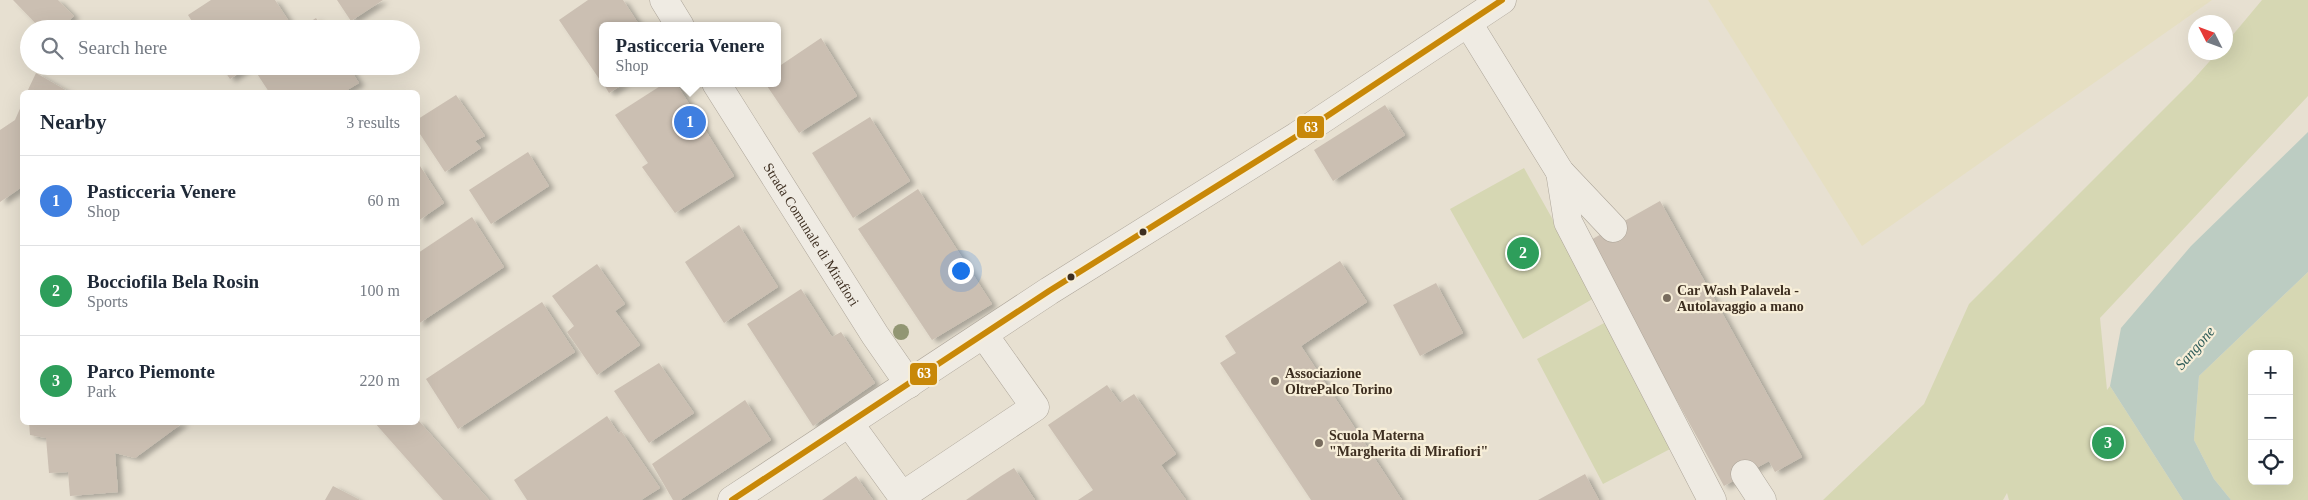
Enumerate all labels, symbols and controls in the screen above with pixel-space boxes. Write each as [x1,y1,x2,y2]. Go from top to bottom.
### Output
north arrow [2188,15,2233,60]
search box [20,20,420,75]
popup [599,22,781,87]
icon: search [38,34,66,62]
text: Pasticceria Venere [616,35,764,56]
text: Search here [78,37,167,58]
text: Shop [616,57,648,74]
pin: 1 [674,103,706,141]
text: Nearby [40,110,107,134]
text: 3 results [346,114,400,131]
line badge: 63 [1296,115,1325,139]
text: 63 [1304,120,1318,135]
street label: Strada Comunale di Mirafiori [760,160,862,309]
text: Pasticceria Venere [87,181,236,202]
text: 1 [52,192,60,209]
text: 60 m [368,192,400,209]
text: Shop [87,203,120,220]
unlabelled marker [1138,227,1148,237]
pin: 2 [1507,234,1539,272]
your location [948,258,974,284]
text: Bocciofila Bela Rosin [87,271,259,292]
unlabelled marker [1066,272,1076,282]
text: 2 [52,282,60,299]
text: 100 m [360,282,400,299]
place label: Car Wash Palavela - Autolavaggio a mano [1677,283,1804,314]
marker: Car Wash Palavela - Autolavaggio a mano [1661,292,1673,304]
text: Sports [87,293,128,310]
water label: Sangone [2172,323,2218,373]
map controls [2248,350,2293,485]
button: + [2248,350,2293,395]
text: Parco Piemonte [87,361,215,382]
line badge: 63 [909,362,938,386]
text: 63 [917,366,931,381]
place label: Associazione OltrePalco Torino [1285,366,1392,397]
text: 3 [52,372,60,389]
text: 220 m [360,372,400,389]
marker: Associazione OltrePalco Torino [1269,375,1281,387]
text: Park [87,383,116,400]
button: − [2248,395,2293,440]
pin: 3 [2092,424,2124,462]
place label: Scuola Materna "Margherita di Mirafiori" [1329,428,1488,459]
marker: Scuola Materna "Margherita di Mirafiori" [1313,437,1325,449]
button: locate [2248,440,2293,485]

